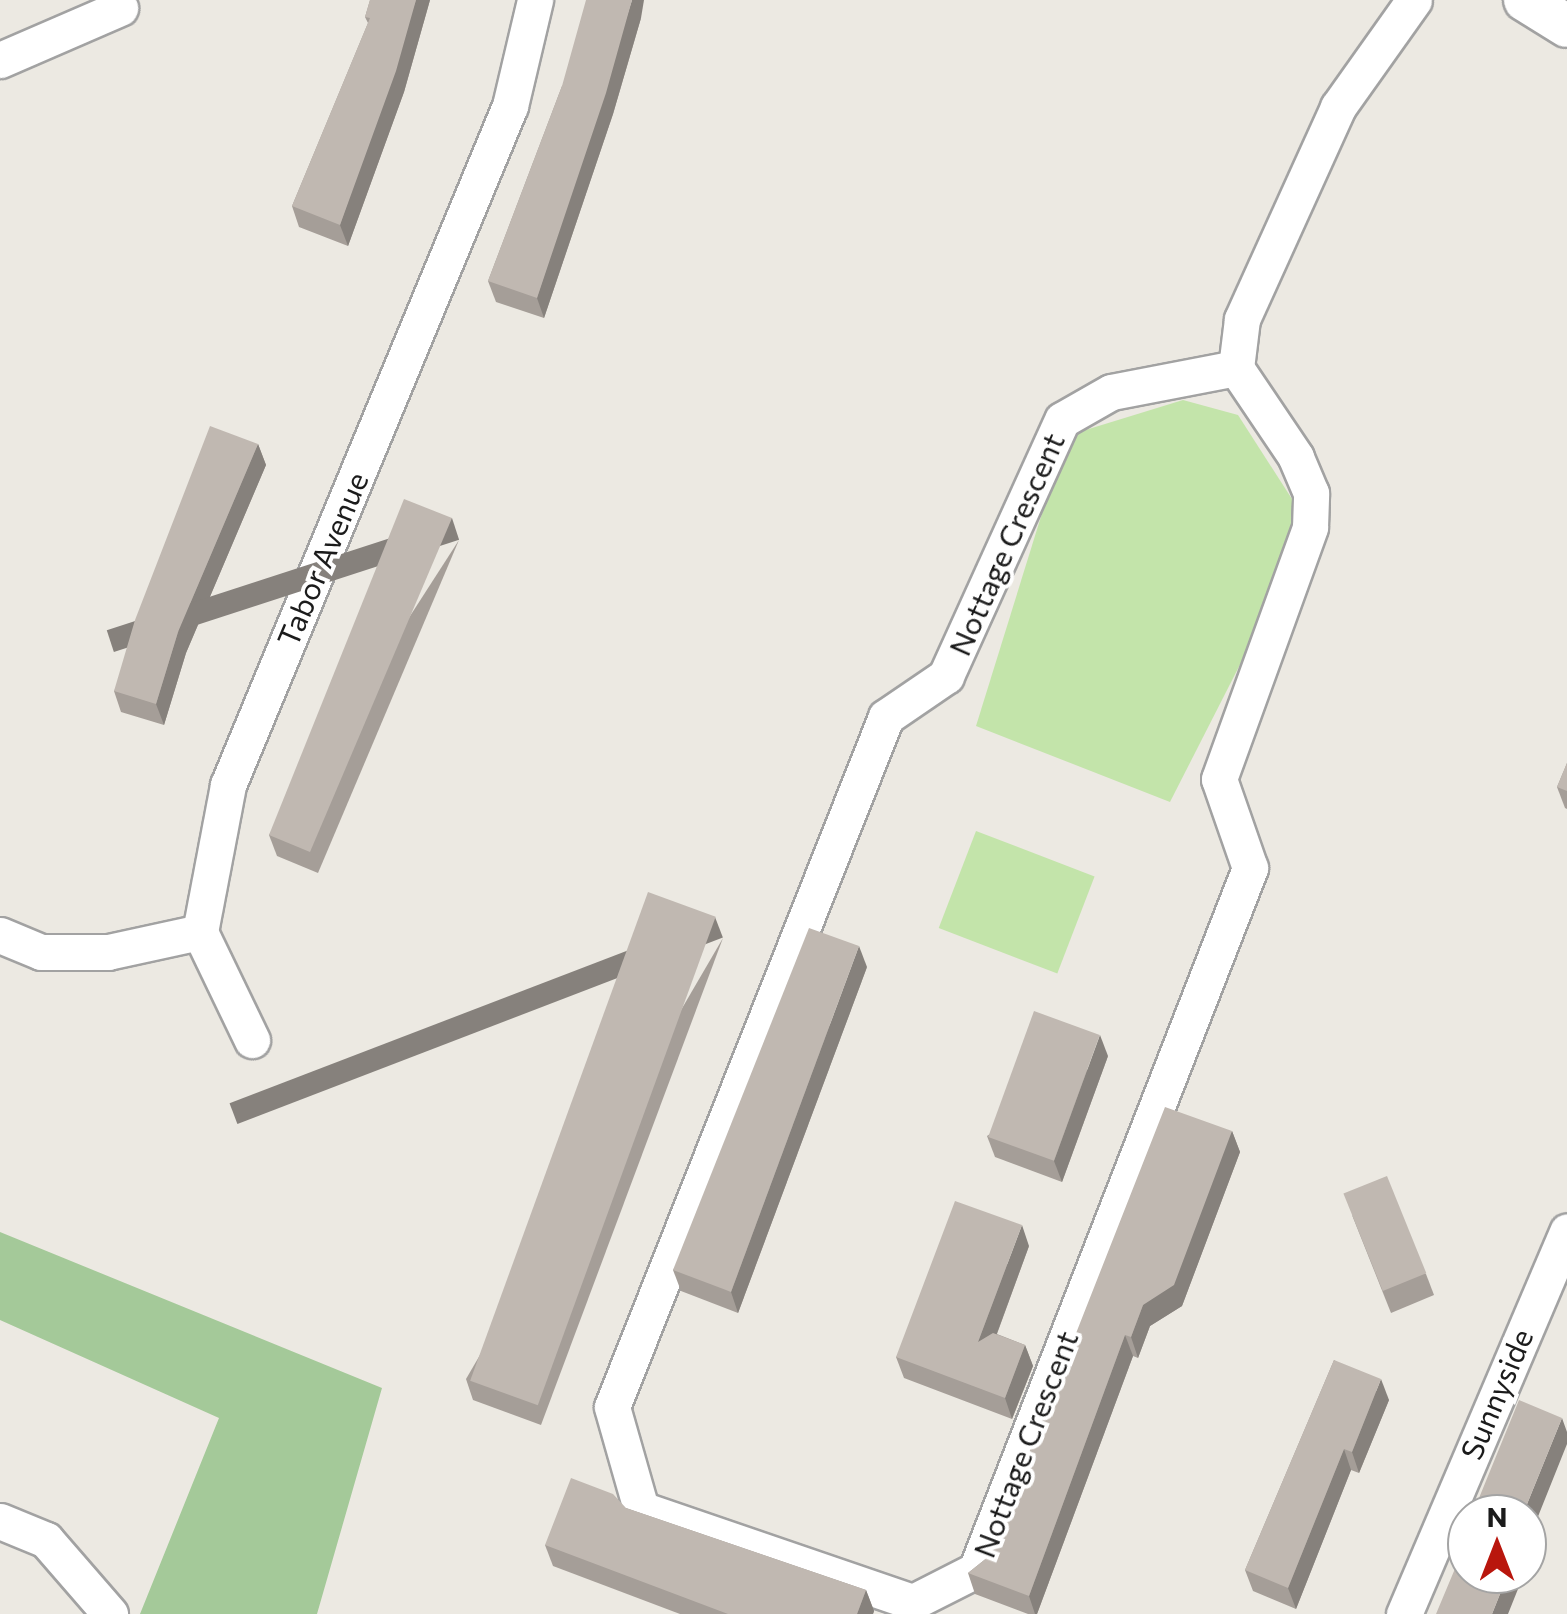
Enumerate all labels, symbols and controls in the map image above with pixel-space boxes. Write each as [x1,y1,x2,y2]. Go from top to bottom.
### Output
street label: Nottage Crescent [941,427,1071,661]
street label: Tabor Avenue [269,466,375,652]
street label: Sunnyside [1452,1323,1540,1465]
street label: Nottage Crescent [965,1326,1085,1562]
north arrow [1447,1494,1547,1594]
text: N [1487,1499,1508,1533]

